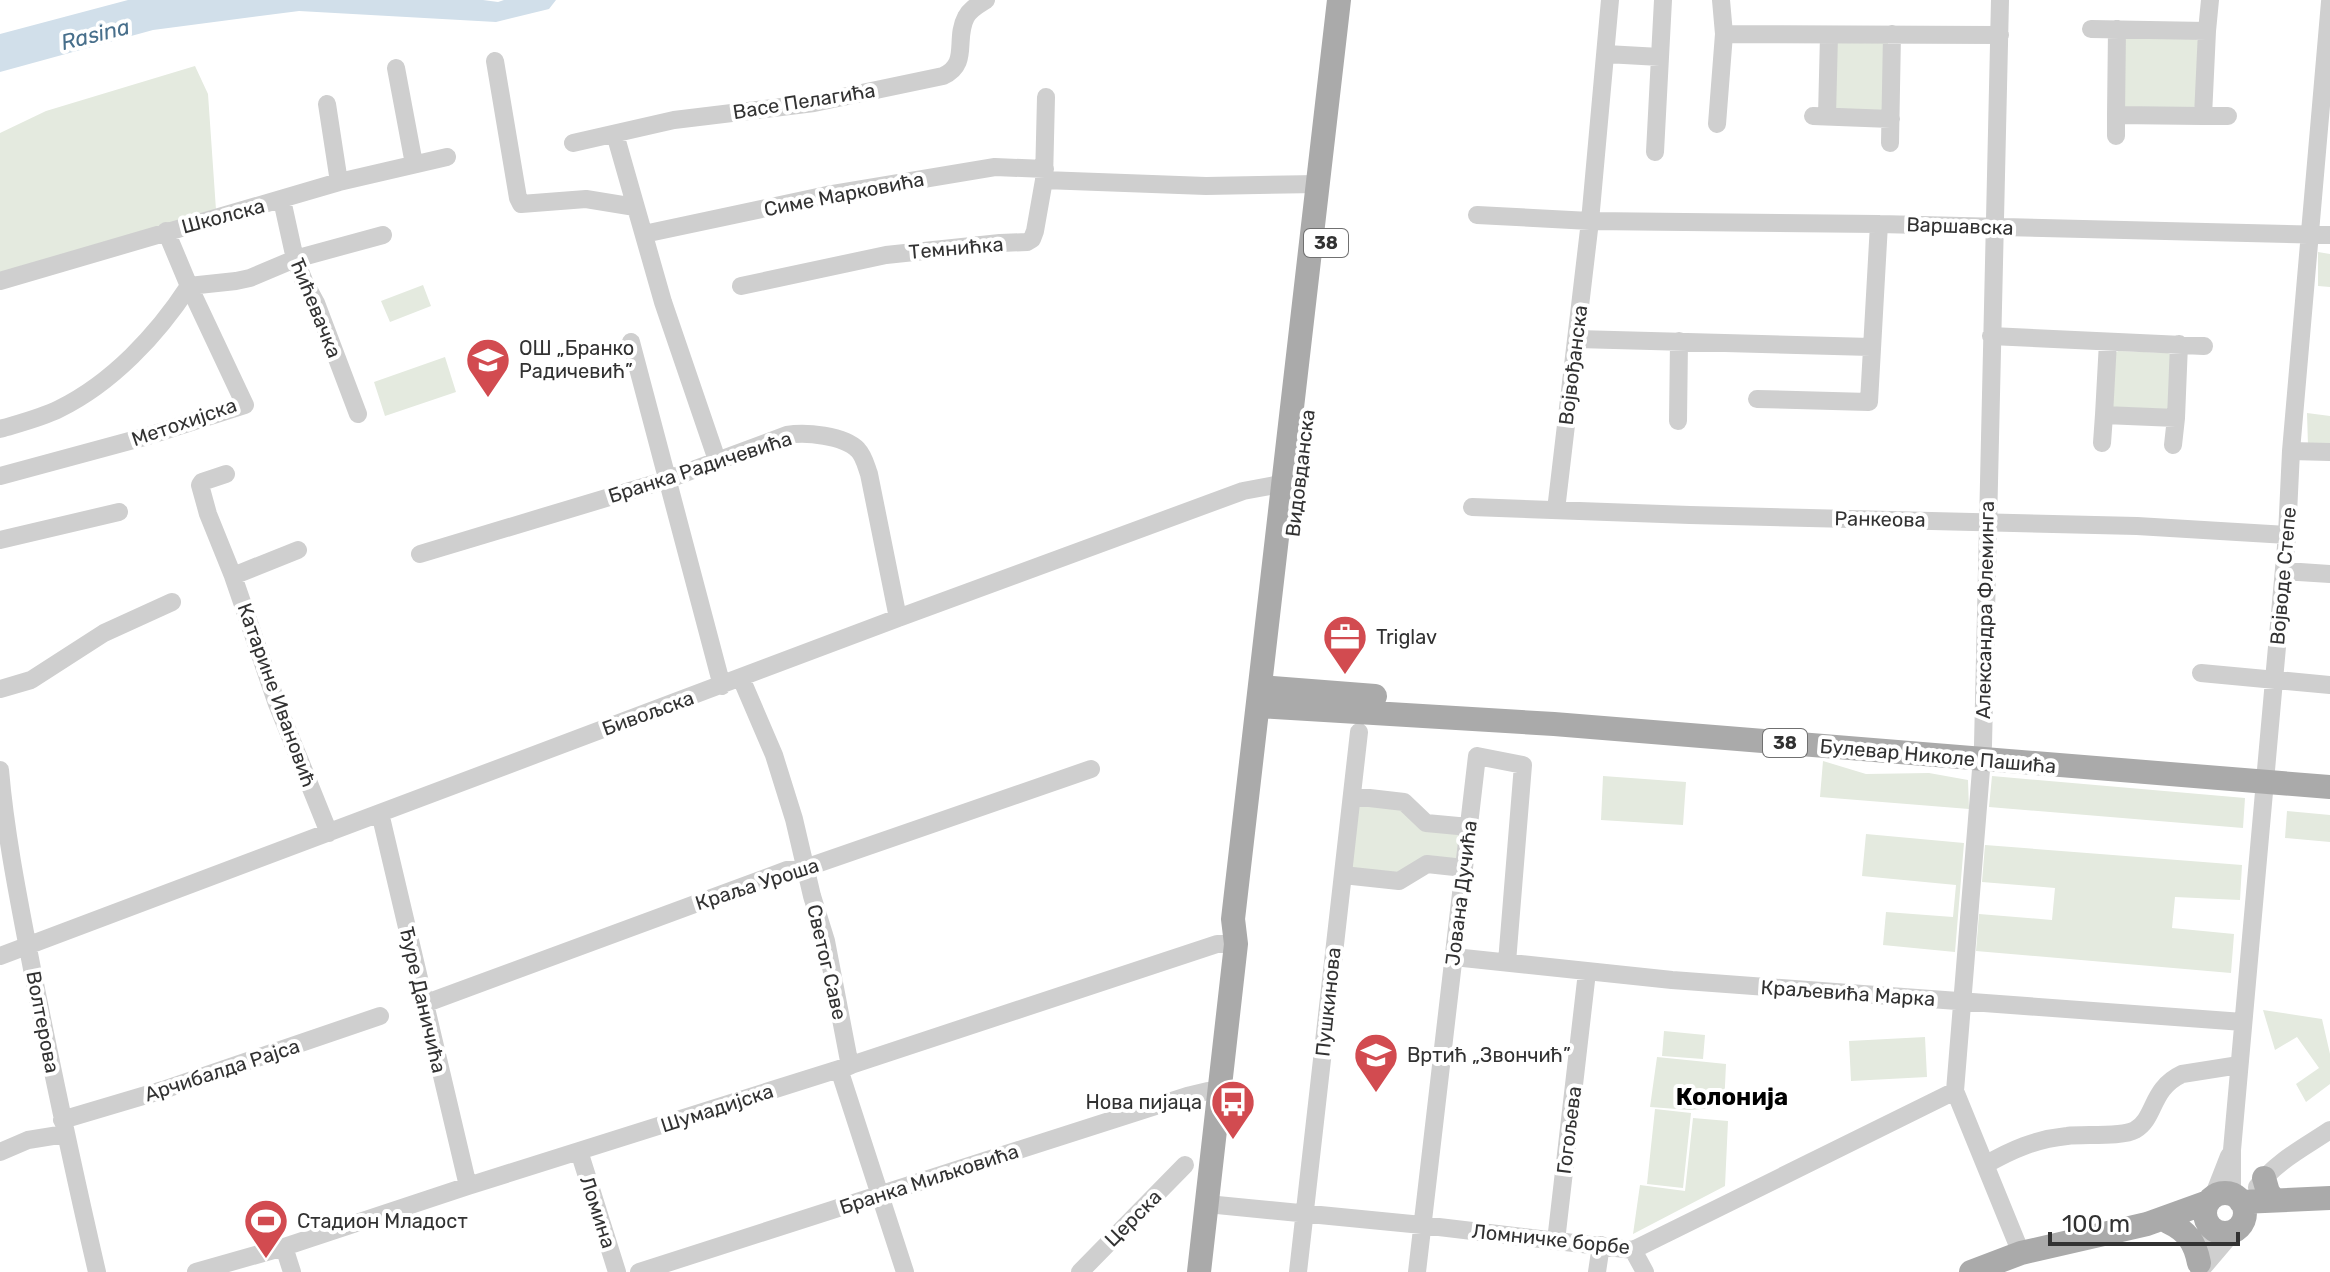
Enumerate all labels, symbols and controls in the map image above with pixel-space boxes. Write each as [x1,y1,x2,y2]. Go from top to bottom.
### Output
water label: Rasina [58,13,132,56]
street label: Васе Пелагића [731,78,877,124]
street label: Симе Марковића [762,167,926,221]
street label: Школска [179,193,267,239]
street label: Варшавска [1906,212,2014,240]
road number: 38 [1304,229,1348,257]
street label: Темнићка [908,232,1004,264]
street label: Ћићевачка [285,255,347,361]
street label: Војвођанска [1554,304,1592,426]
school or university icon: ОШ „Бранко Радичевић” [464,336,512,399]
place label: ОШ „Бранко Радичевић” [519,336,634,383]
street label: Метохијска [128,393,240,451]
street label: Видовданска [1280,408,1320,538]
street label: Бранка Радичевића [605,426,795,508]
street label: Александра Флеминга [1971,501,1999,719]
street label: Ранкеова [1834,506,1926,532]
street label: Војводе Степе [2265,506,2301,646]
street label: Катарине Ивановић [233,600,321,790]
office icon: Triglav [1321,613,1369,676]
place label: Triglav [1376,625,1437,649]
street label: Бивољска [599,685,697,741]
road number: 38 [1763,729,1807,757]
street label: Булевар Николе Пашића [1819,734,2057,778]
street label: Јована Дучића [1440,819,1482,967]
street label: Краља Уроша [692,853,822,915]
street label: Светог Саве [802,902,852,1022]
street label: Ђуре Даничића [395,925,451,1075]
street label: Пушкинова [1310,946,1346,1058]
street label: Волтерова [21,969,65,1075]
street label: Краљевића Марка [1760,975,1936,1011]
school or university icon: Вртић „Звончић” [1352,1031,1400,1094]
street label: Арчибалда Рајса [141,1034,303,1106]
place label: Вртић „Звончић” [1407,1043,1571,1067]
bus stop icon: Нова пијаца [1209,1078,1257,1141]
street label: Шумадијска [658,1079,776,1137]
district label: Колонија [1676,1083,1788,1111]
street label: Гогољева [1552,1085,1586,1175]
place label: Нова пијаца [1086,1090,1202,1114]
street label: Бранка Миљковића [836,1139,1022,1219]
street label: Ломина [575,1173,621,1251]
street label: Церска [1100,1185,1166,1251]
scale bar [2050,1196,2238,1246]
sports icon: Стадион Младост [242,1197,290,1260]
place label: Стадион Младост [297,1209,468,1233]
text: 100 m [2062,1210,2130,1238]
street label: Ломничке борбе [1471,1219,1631,1259]

